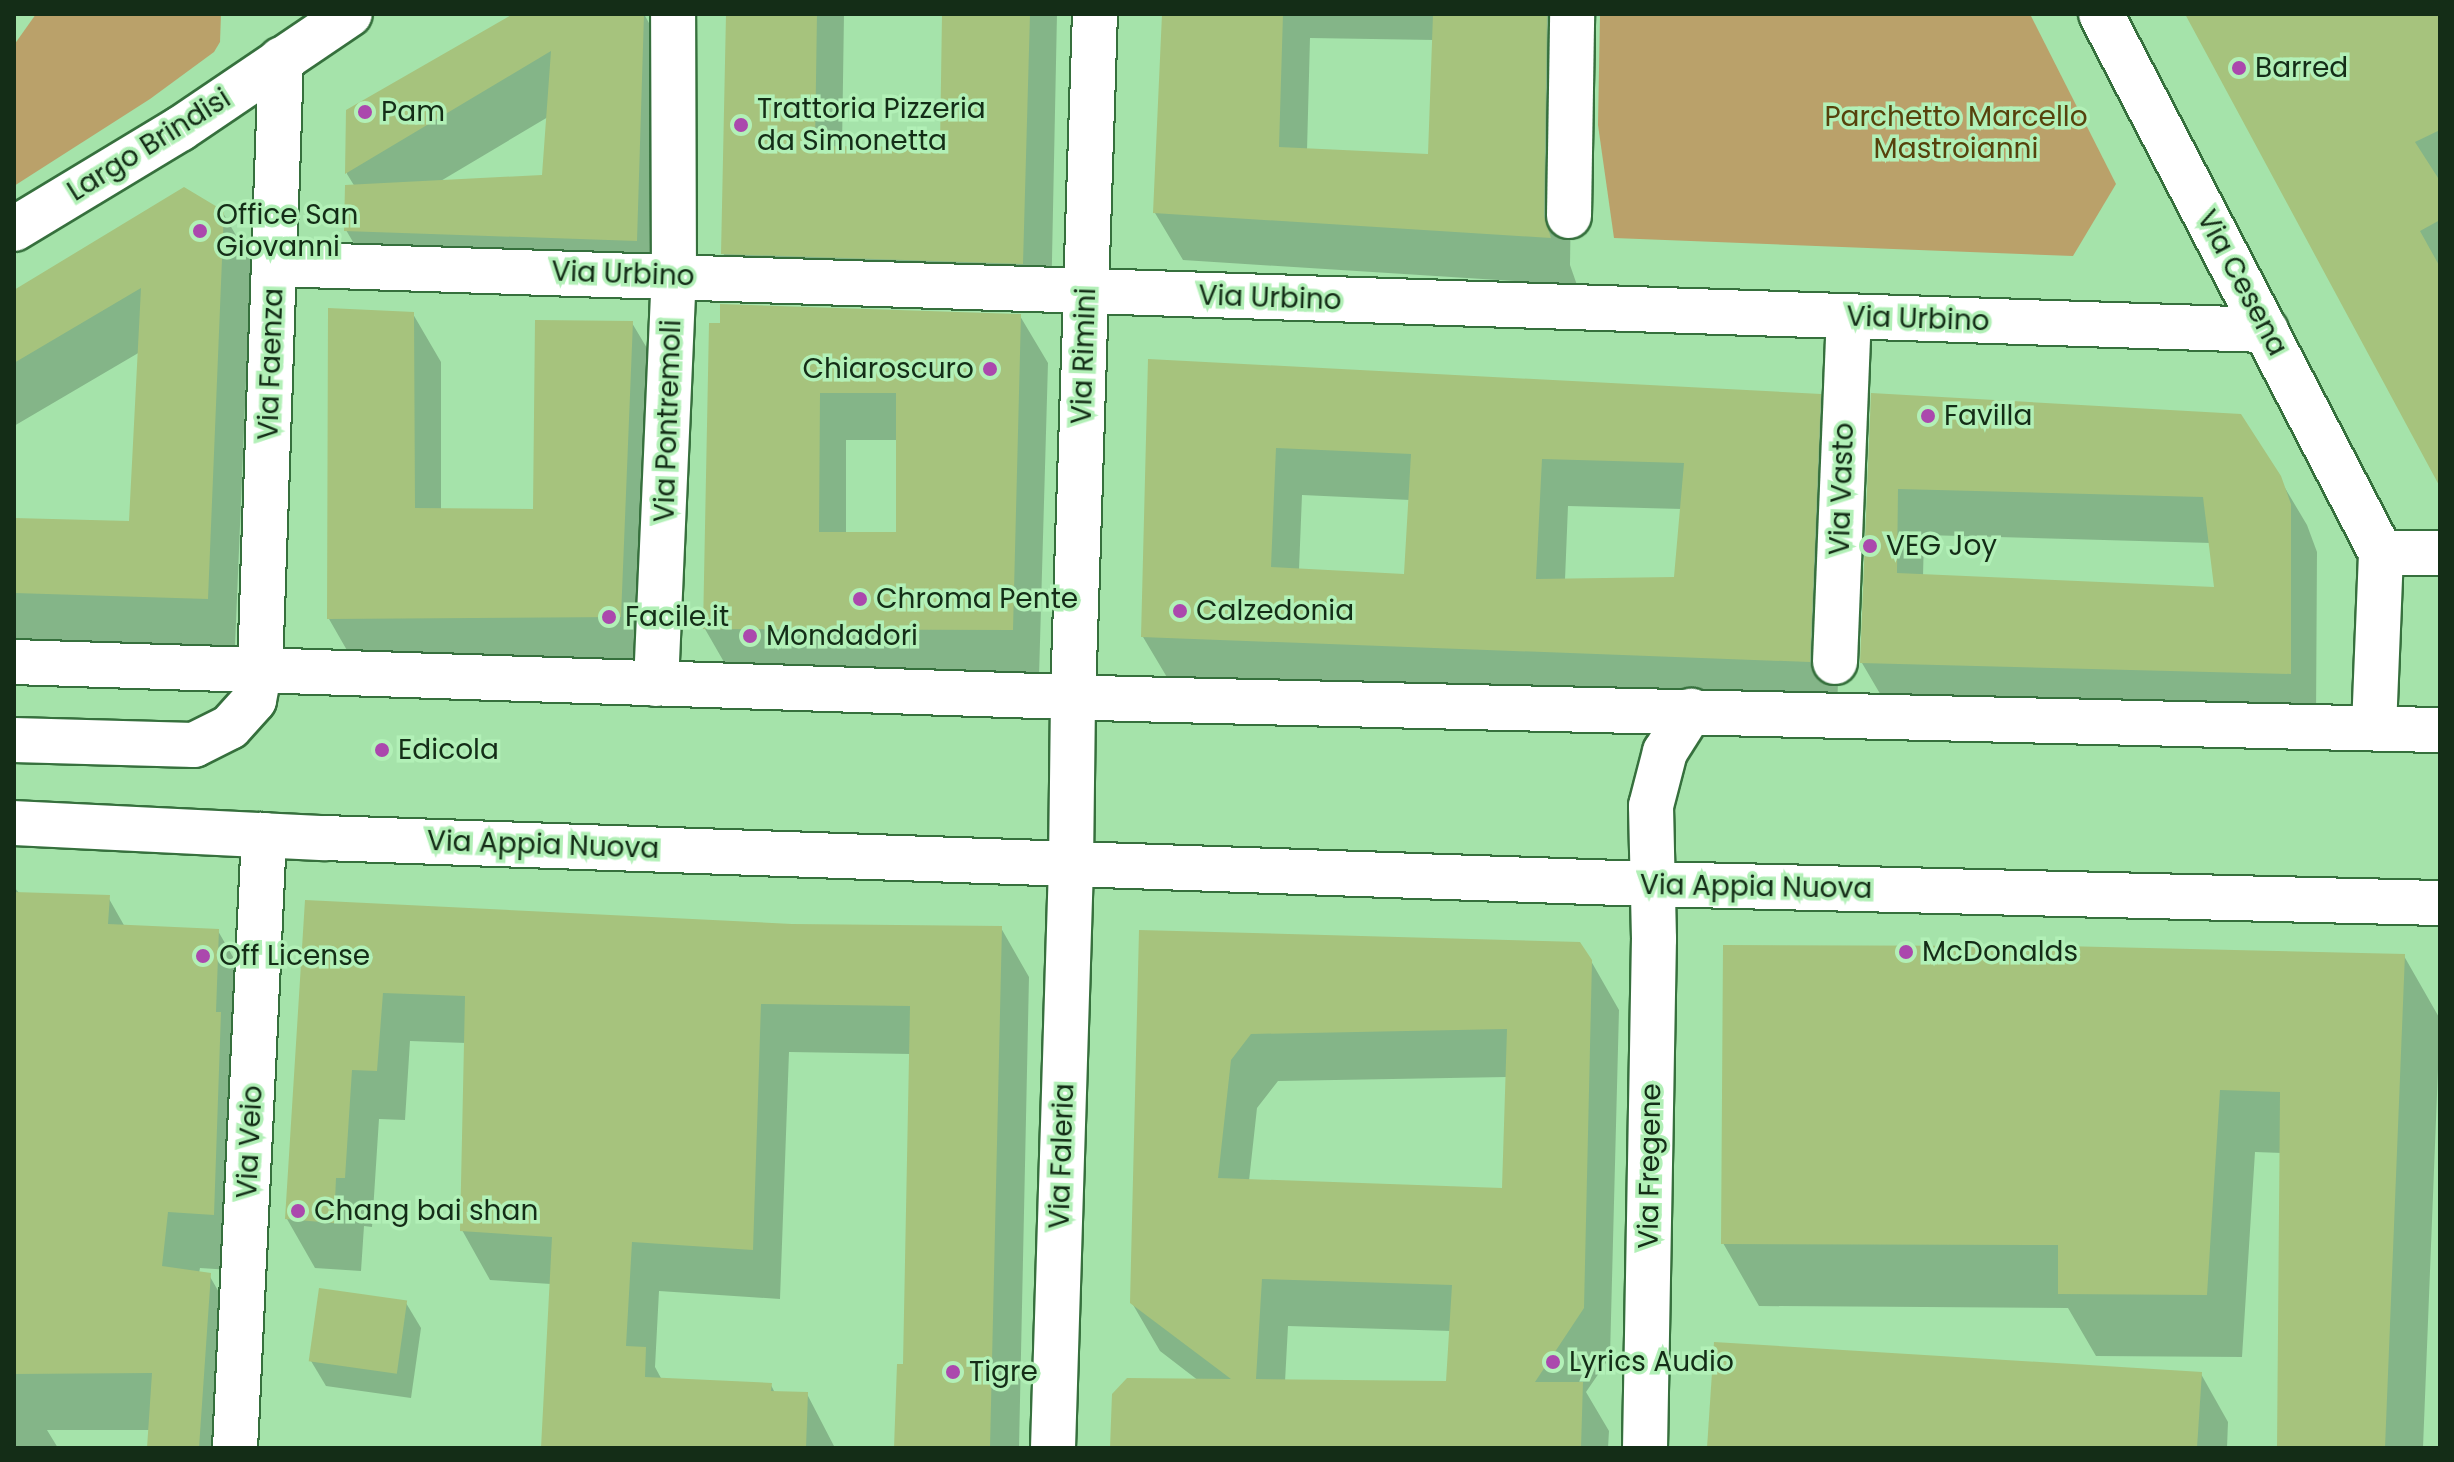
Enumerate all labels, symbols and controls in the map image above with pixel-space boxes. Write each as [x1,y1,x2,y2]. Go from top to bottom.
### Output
place label: Barred [2255,51,2348,85]
marker: Barred [2230,59,2248,77]
street label: Largo Brindisi [61,82,237,208]
place label: Trattoria Pizzeria da Simonetta [757,92,986,158]
place label: Pam [381,95,445,129]
park label: Parchetto Marcello Mastroianni [1824,100,2088,166]
marker: Pam [356,103,374,121]
marker: Trattoria Pizzeria da Simonetta [732,116,750,134]
place label: Office San Giovanni [216,198,358,264]
street label: Via Cesena [2190,204,2294,362]
marker: Office San Giovanni [191,222,209,240]
street label: Via Urbino [551,255,695,293]
street label: Via Urbino [1198,279,1342,317]
street label: Via Faenza [252,287,290,441]
street label: Via Rimini [1065,287,1103,425]
street label: Via Urbino [1846,300,1990,338]
street label: Via Pontremoli [648,319,688,523]
place label: Chiaroscuro [802,352,974,386]
marker: Chiaroscuro [981,360,999,378]
place label: Favilla [1944,399,2032,433]
marker: Favilla [1919,407,1937,425]
street label: Via Vasto [1823,422,1861,556]
place label: VEG Joy [1886,529,1997,563]
marker: VEG Joy [1861,537,1879,555]
place label: Chroma Pente [876,582,1078,616]
marker: Chroma Pente [851,590,869,608]
place label: Calzedonia [1196,594,1354,628]
place label: Facile.it [625,600,729,634]
marker: Calzedonia [1171,602,1189,620]
marker: Facile.it [600,608,618,626]
place label: Mondadori [766,619,918,653]
marker: Mondadori [741,627,759,645]
place label: Edicola [398,733,499,767]
marker: Edicola [373,741,391,759]
street label: Via Appia Nuova [426,824,660,866]
street label: Via Appia Nuova [1640,868,1872,906]
place label: McDonalds [1922,935,2078,969]
place label: Off License [219,939,370,973]
marker: McDonalds [1897,943,1915,961]
marker: Off License [194,947,212,965]
street label: Via Faleria [1043,1083,1081,1229]
street label: Via Fregene [1632,1083,1668,1249]
street label: Via Veio [230,1085,270,1199]
place label: Chang bai shan [314,1194,538,1228]
marker: Chang bai shan [289,1202,307,1220]
place label: Lyrics Audio [1569,1345,1734,1379]
marker: Lyrics Audio [1544,1353,1562,1371]
place label: Tigre [969,1355,1038,1389]
marker: Tigre [944,1363,962,1381]

